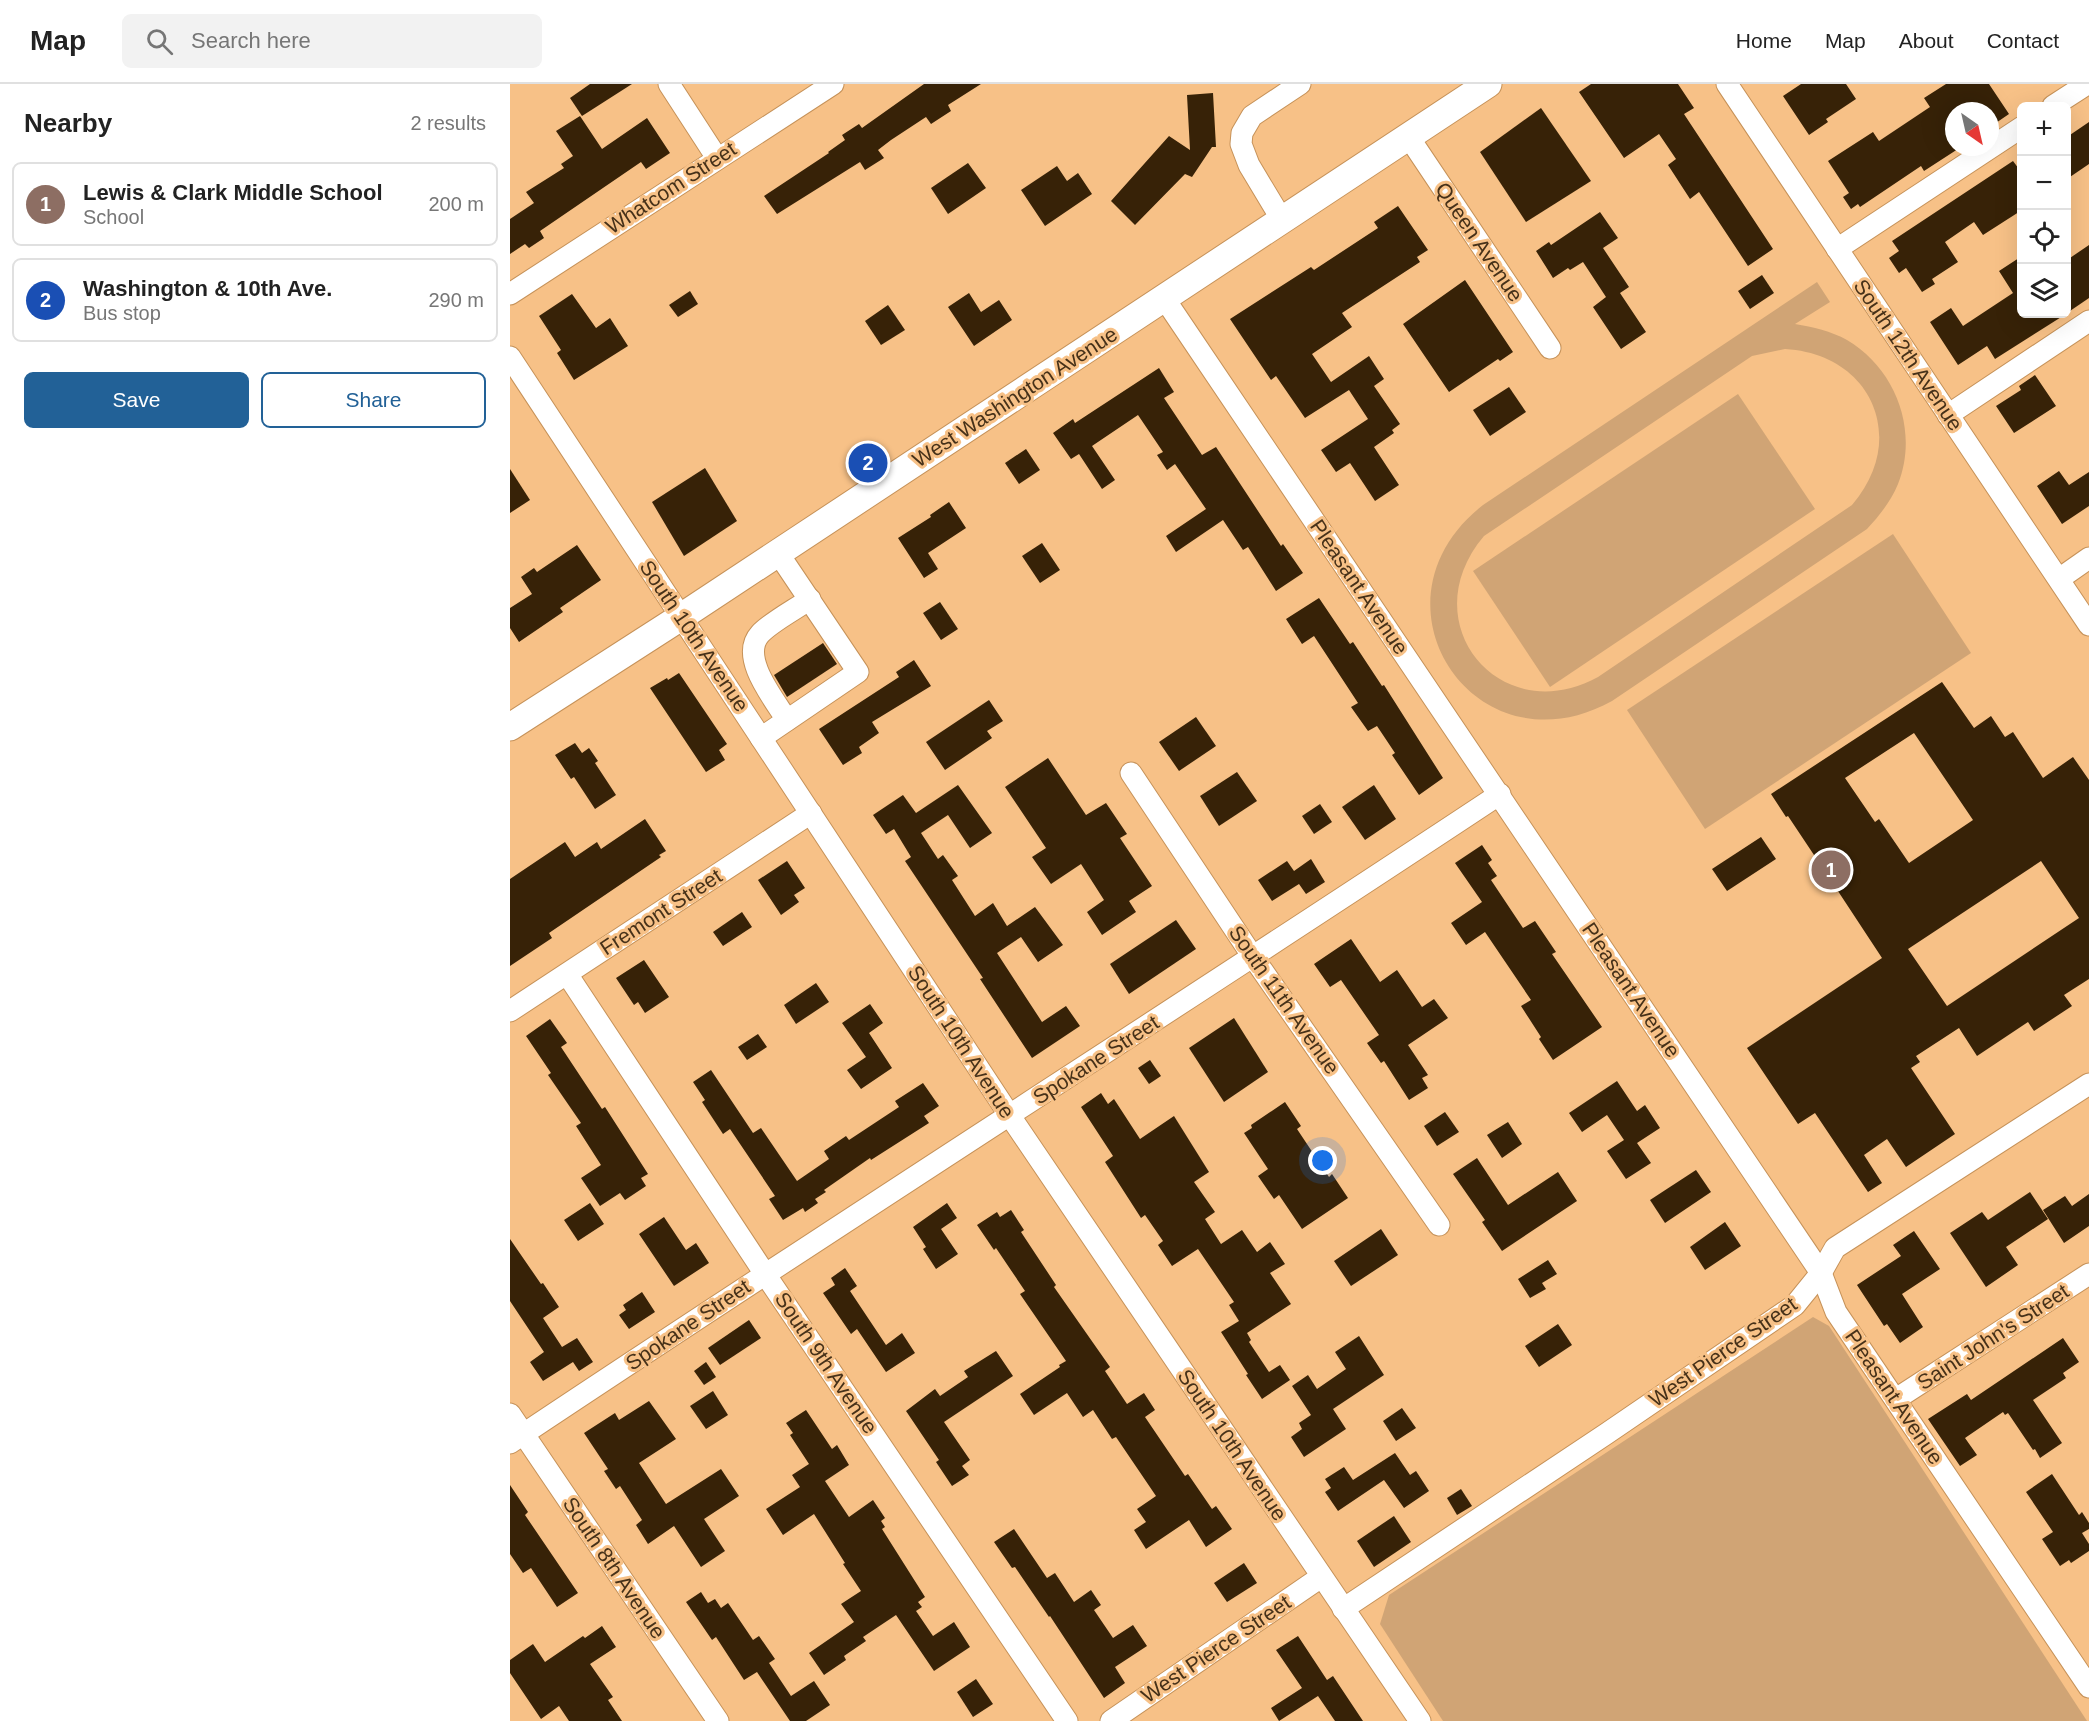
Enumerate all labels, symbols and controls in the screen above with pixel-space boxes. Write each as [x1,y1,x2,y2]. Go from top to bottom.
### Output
search box [122,14,542,68]
text: Map [30,25,86,56]
icon: search [143,25,176,58]
text: Search here [191,28,311,53]
text: Home [1736,29,1792,52]
text: Map [1825,29,1866,52]
text: About [1899,29,1954,52]
text: Contact [1987,29,2059,52]
north arrow [1945,102,1999,156]
map controls [2017,102,2071,318]
button: + [2017,102,2071,156]
text: Nearby [24,108,112,138]
text: 2 results [410,112,486,134]
street label: Whatcom Street [601,137,740,238]
button: − [2017,156,2071,210]
street label: Queen Avenue [1431,178,1528,306]
text: Lewis & Clark Middle School [83,180,383,205]
text: 1 [40,193,51,215]
text: 200 m [428,193,484,215]
text: School [83,206,144,228]
button: locate [2017,210,2071,264]
button: layers [2017,264,2071,318]
street label: South 12th Avenue [1849,275,1967,435]
text: Washington & 10th Ave. [83,276,332,301]
text: 2 [40,289,51,311]
text: 290 m [428,289,484,311]
text: Bus stop [83,302,161,324]
street label: West Washington Avenue [908,322,1121,471]
button: Save [24,372,249,428]
button: Share [261,372,486,428]
pin: 2 [848,440,888,485]
street label: Pleasant Avenue [1306,515,1413,658]
street label: South 10th Avenue [635,556,753,716]
pin: 1 [1812,848,1850,892]
street label: Fremont Street [596,864,726,959]
street label: Pleasant Avenue [1578,918,1685,1061]
street label: South 11th Avenue [1225,921,1344,1078]
street label: South 10th Avenue [904,961,1019,1122]
street label: Spokane Street [1029,1010,1163,1109]
your location [1308,1146,1337,1175]
street label: Spokane Street [621,1274,754,1375]
street label: Saint John's Street [1913,1279,2073,1394]
street label: South 9th Avenue [771,1288,882,1438]
street label: West Pierce Street [1645,1292,1801,1411]
street label: Pleasant Avenue [1841,1325,1948,1468]
street label: South 10th Avenue [1173,1365,1291,1525]
street label: South 8th Avenue [559,1493,670,1643]
street label: West Pierce Street [1137,1590,1295,1707]

